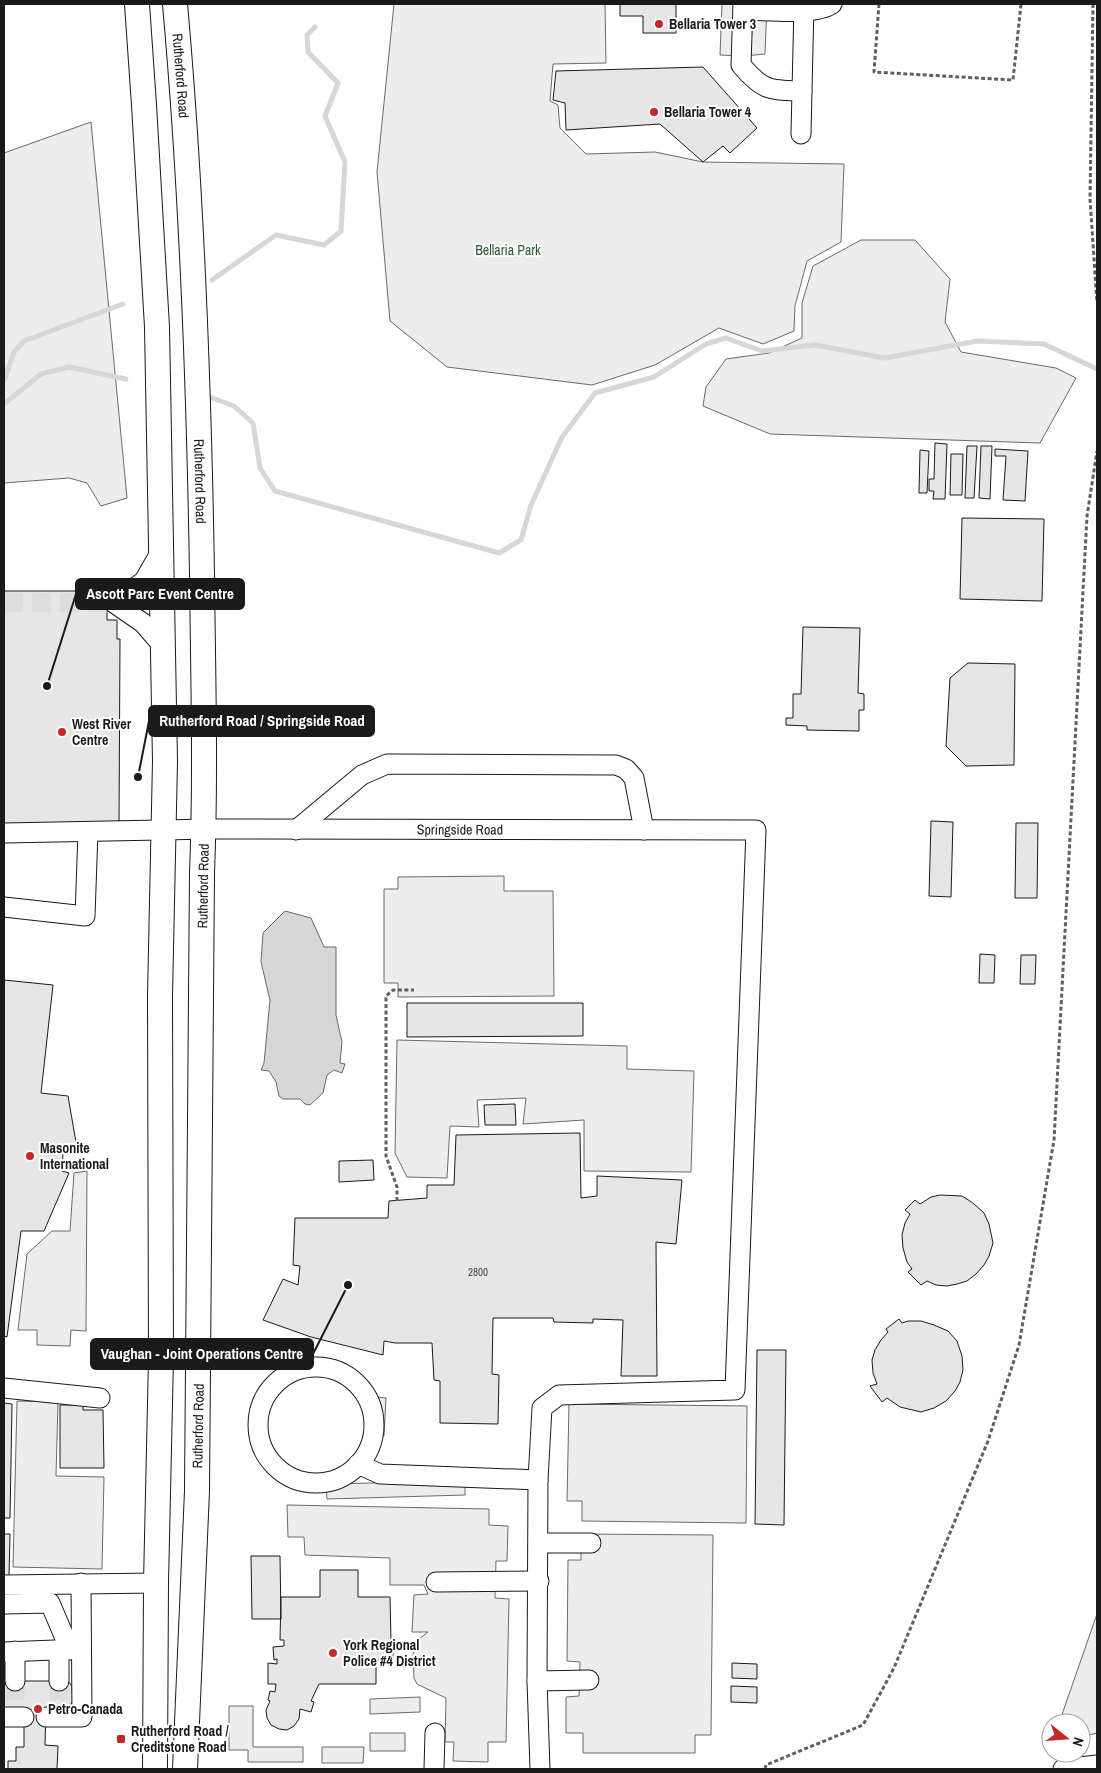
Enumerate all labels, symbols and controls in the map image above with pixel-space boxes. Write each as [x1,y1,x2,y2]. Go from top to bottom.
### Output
place label: Bellaria Tower 3 [669,15,756,33]
marker: Bellaria Tower 3 [653,18,665,30]
street label: Rutherford Road [169,33,193,119]
place label: Bellaria Tower 4 [664,103,752,121]
marker: Bellaria Tower 4 [648,106,660,118]
park label: Bellaria Park [475,241,541,259]
street label: Rutherford Road [190,439,210,524]
callout: Ascott Parc Event Centre [76,579,244,609]
text: Ascott Parc Event Centre [86,583,234,604]
callout: Rutherford Road / Springside Road [149,706,374,736]
text: Rutherford Road / Springside Road [159,710,365,731]
place label: West River Centre [72,715,132,749]
marker: West River Centre [56,726,68,738]
street label: Springside Road [417,820,503,839]
street label: Rutherford Road [193,843,213,929]
place label: Masonite International [40,1139,109,1173]
marker: Masonite International [24,1150,36,1162]
house number: 2800 [468,1265,488,1279]
callout: Vaughan - Joint Operations Centre [91,1339,313,1369]
text: Vaughan - Joint Operations Centre [101,1343,303,1364]
street label: Rutherford Road [188,1383,208,1469]
place label: York Regional Police #4 District [343,1636,436,1670]
marker: York Regional Police #4 District [327,1647,339,1659]
place label: Petro-Canada [48,1700,123,1718]
marker: Petro-Canada [32,1703,44,1715]
north arrow [1041,1713,1091,1763]
place label: Rutherford Road / Creditstone Road [131,1722,229,1756]
marker: Rutherford Road / Creditstone Road [115,1733,127,1745]
text: N [1069,1735,1088,1748]

